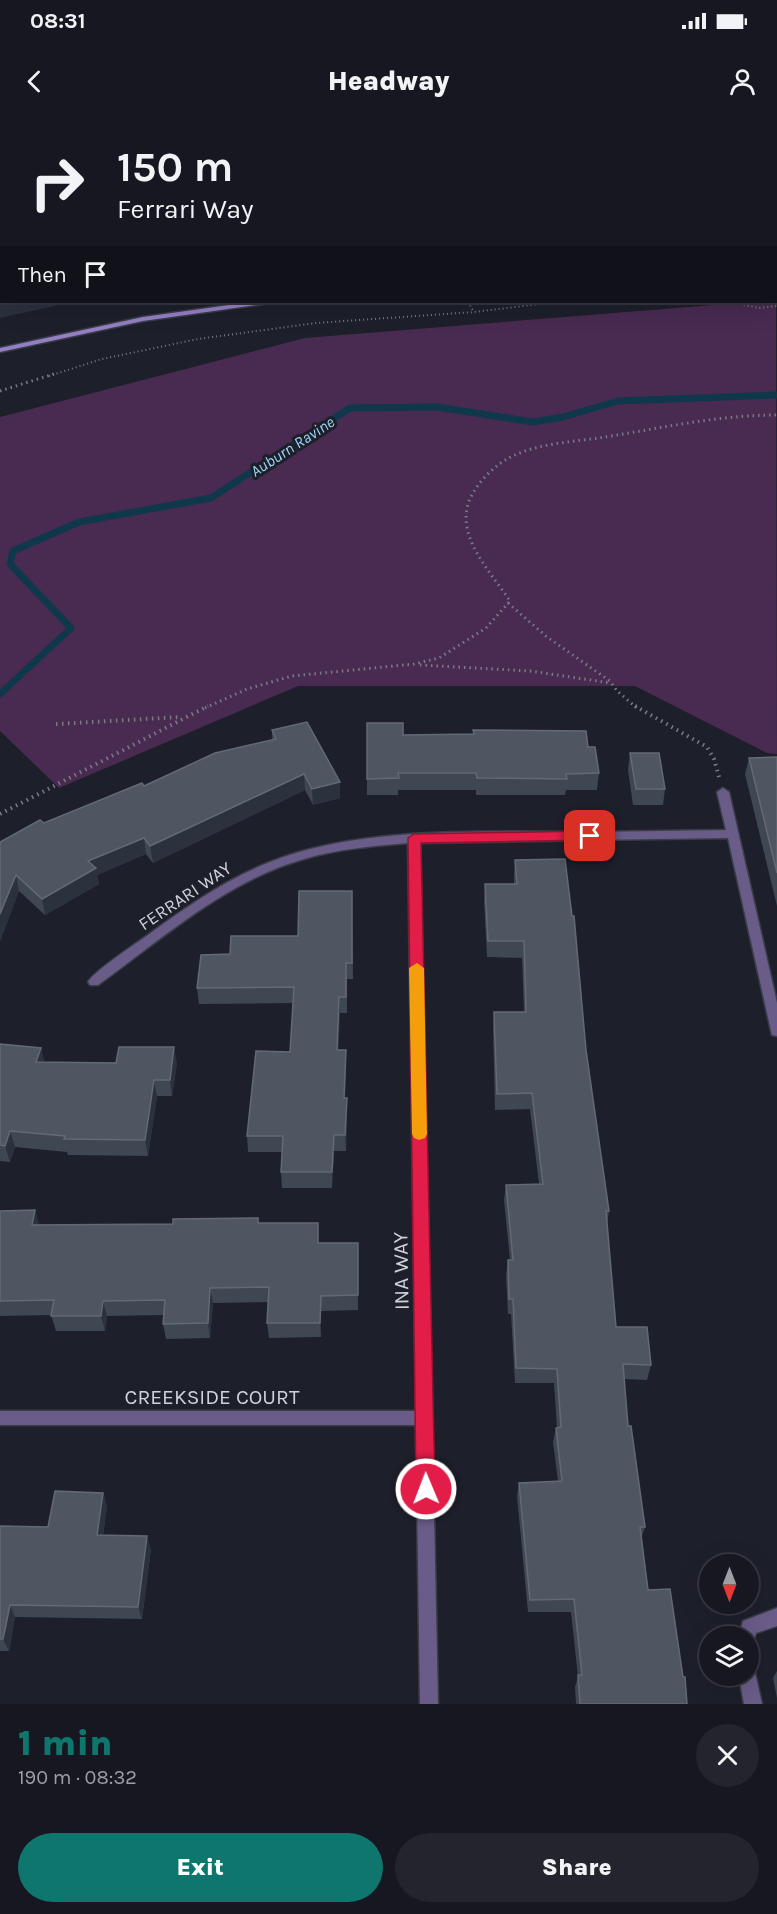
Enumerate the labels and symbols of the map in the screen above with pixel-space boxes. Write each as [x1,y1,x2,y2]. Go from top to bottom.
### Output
water label: Auburn Ravine [247,412,338,481]
pin [564,810,615,861]
street label: FERRARI WAY [134,857,236,935]
street label: INA WAY [388,1231,414,1310]
street label: CREEKSIDE COURT [125,1385,300,1409]
position arrow [394,1457,458,1521]
north arrow [699,1554,759,1614]

